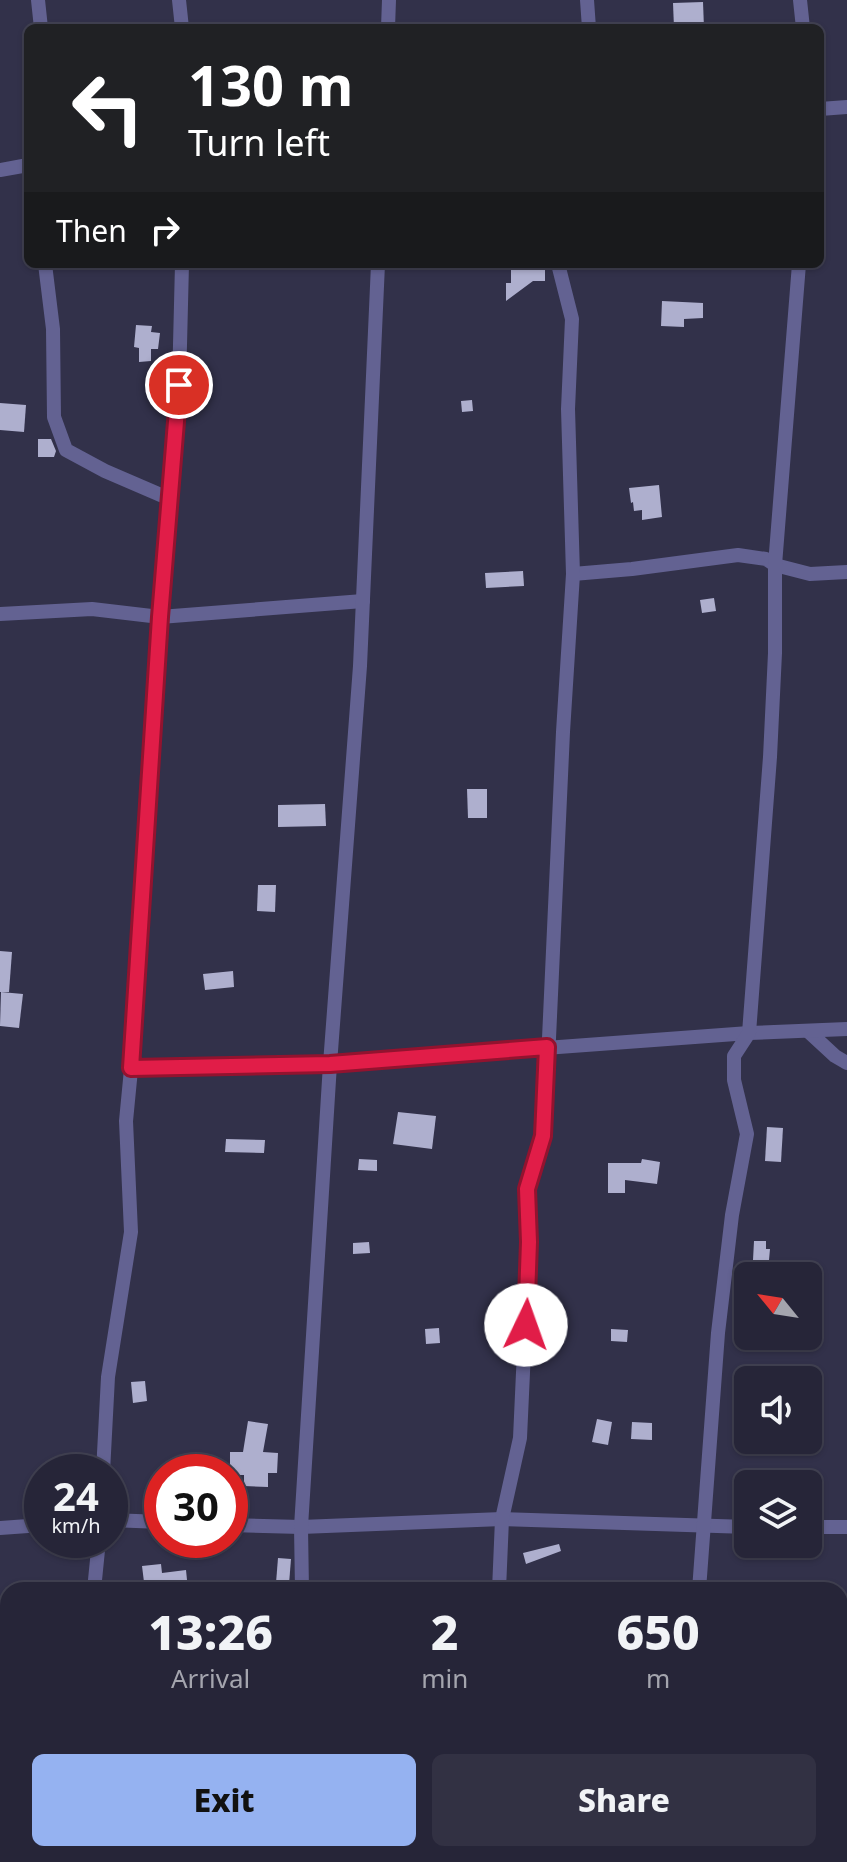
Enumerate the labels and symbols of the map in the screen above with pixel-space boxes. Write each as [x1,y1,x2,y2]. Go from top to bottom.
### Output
pin [145,351,213,419]
north arrow [734,1262,822,1350]
position arrow [484,1283,568,1367]
speed limit sign: 30 [144,1454,248,1558]

